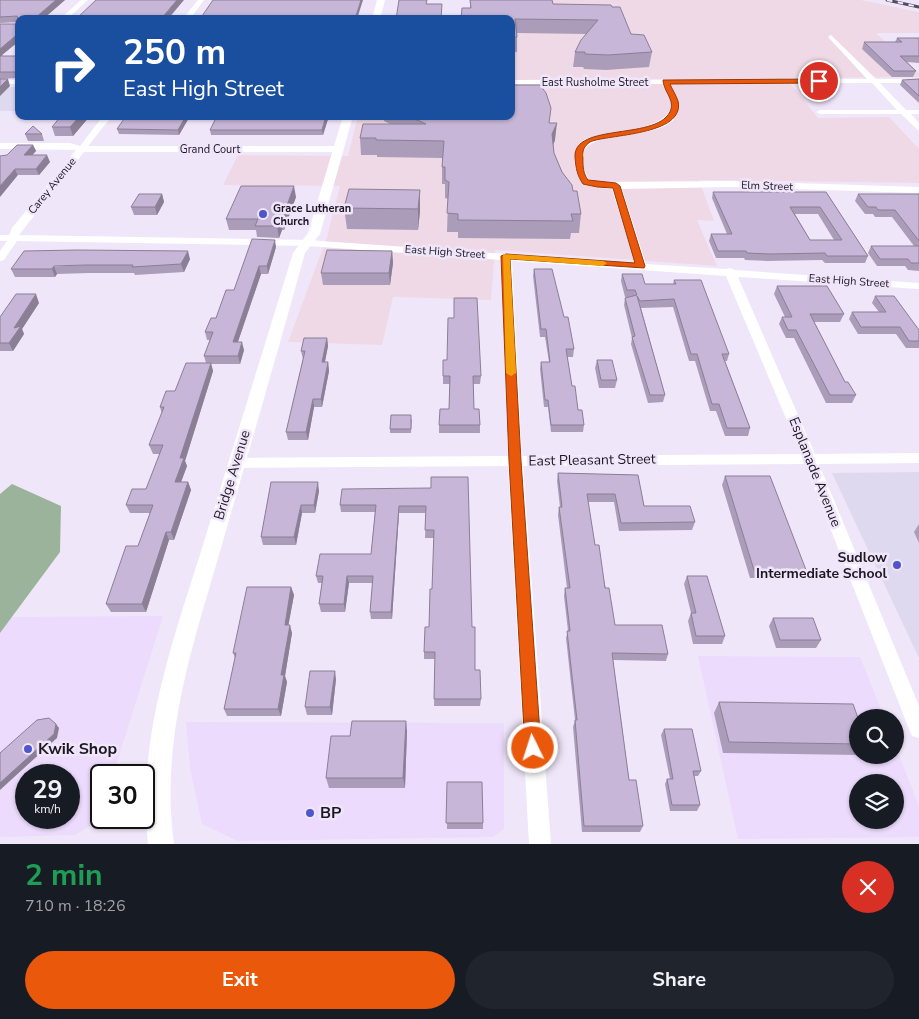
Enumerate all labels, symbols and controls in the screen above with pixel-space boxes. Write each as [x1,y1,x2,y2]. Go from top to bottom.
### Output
text: 250 m [123,29,226,76]
icon: right [40,35,105,100]
pin [798,60,840,102]
icon: arrive [805,67,833,95]
text: East High Street [123,74,284,104]
street label: East Rusholme Street [542,75,648,90]
street label: Grand Court [180,142,240,157]
street label: Carey Avenue [25,155,80,217]
street label: Elm Street [741,178,793,194]
place label: Grace Lutheran Church [273,201,351,229]
marker: Grace Lutheran Church [257,208,269,220]
street label: East High Street [404,242,486,262]
street label: East High Street [808,271,890,291]
street label: Esplanade Avenue [784,414,846,530]
street label: Bridge Avenue [209,428,255,522]
street label: East Pleasant Street [528,449,656,471]
place label: Sudlow Intermediate School [756,548,888,583]
marker: Sudlow Intermediate School [891,559,903,571]
map controls [849,709,904,829]
button: search [849,709,904,764]
position arrow [506,721,558,773]
place label: Kwik Shop [38,738,117,760]
marker: Kwik Shop [22,743,34,755]
speed limit sign: 30 [90,764,155,829]
text: 29 [32,773,63,807]
button: layers [849,774,904,829]
text: km/h [34,801,61,817]
place label: BP [320,802,341,824]
marker: BP [304,807,316,819]
text: 2 min [25,855,103,896]
button: close [842,861,894,913]
text: 710 m · 18:26 [25,895,126,917]
button: Exit [25,951,455,1009]
button: Share [465,951,894,1009]

